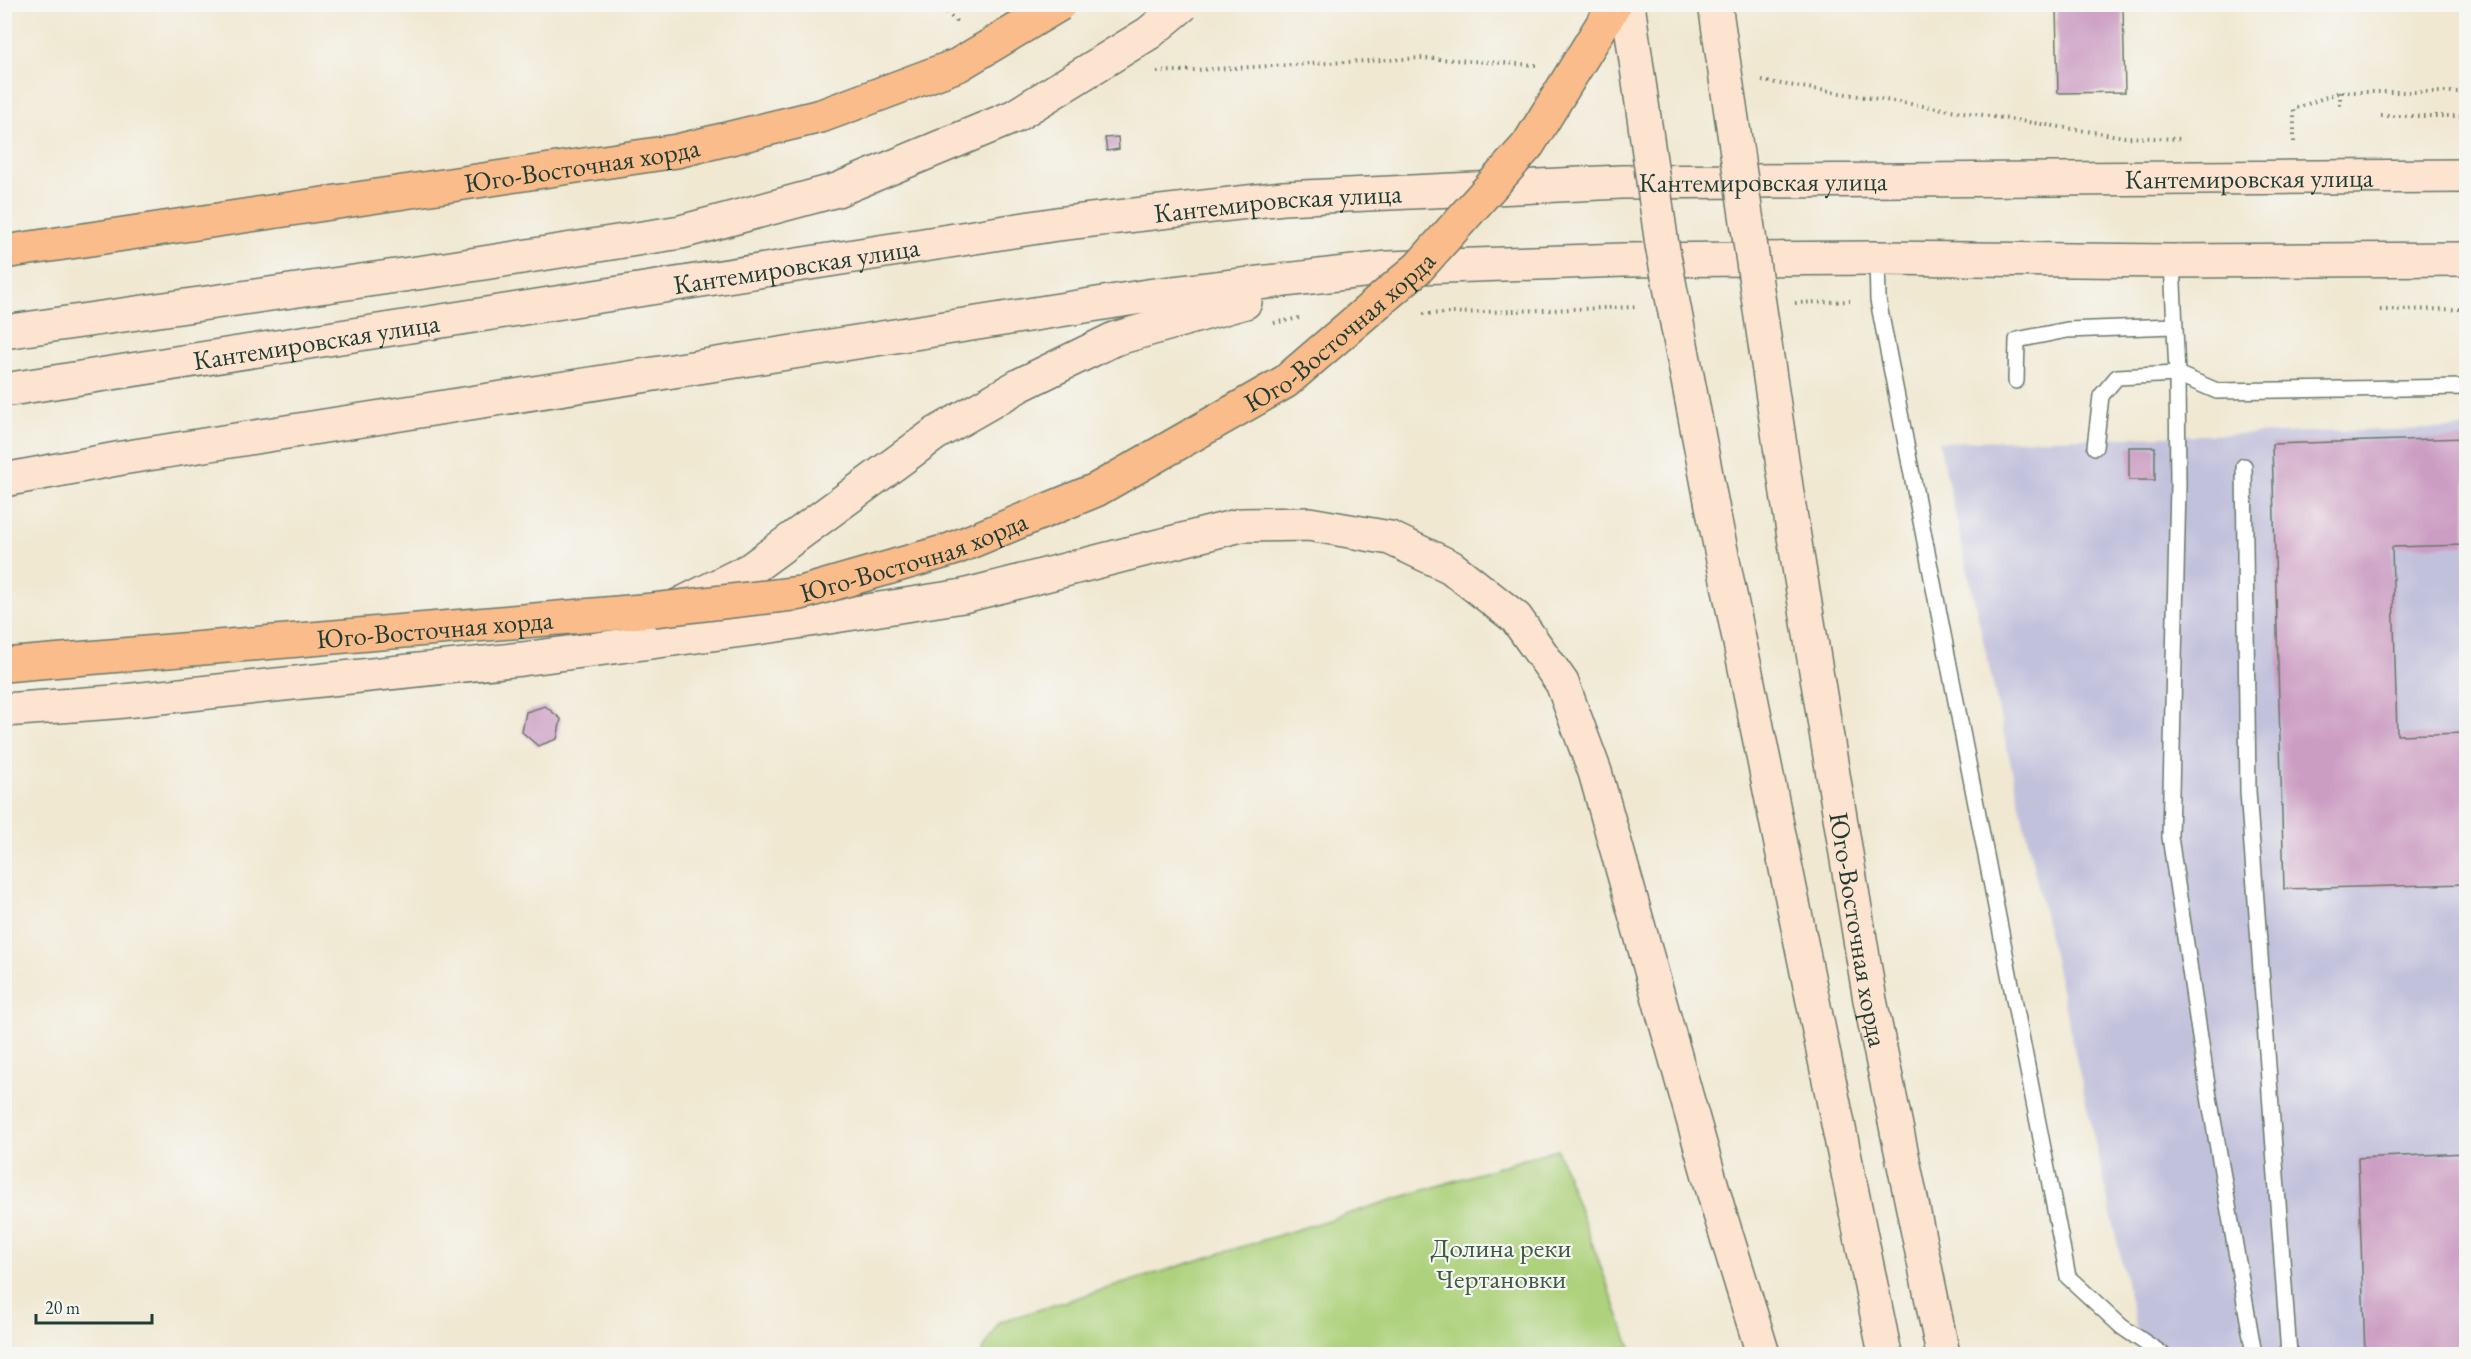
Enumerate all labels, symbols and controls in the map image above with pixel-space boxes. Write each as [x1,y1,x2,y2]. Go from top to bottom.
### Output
street label: Юго-Восточная хорда [461,129,703,200]
street label: Кантемировская улица [2125,159,2374,196]
street label: Кантемировская улица [1639,163,1888,199]
street label: Кантемировская улица [1152,175,1403,230]
street label: Кантемировская улица [671,228,922,302]
street label: Юго-Восточная хорда [1237,243,1443,420]
street label: Кантемировская улица [191,304,442,377]
street label: Юго-Восточная хорда [795,503,1033,610]
street label: Юго-Восточная хорда [314,601,555,656]
street label: Юго-Восточная хорда [1822,809,1897,1050]
park label: Долина реки Чертановки [1431,1230,1571,1296]
scale bar [36,1287,152,1325]
text: 20 m [45,1296,80,1319]

